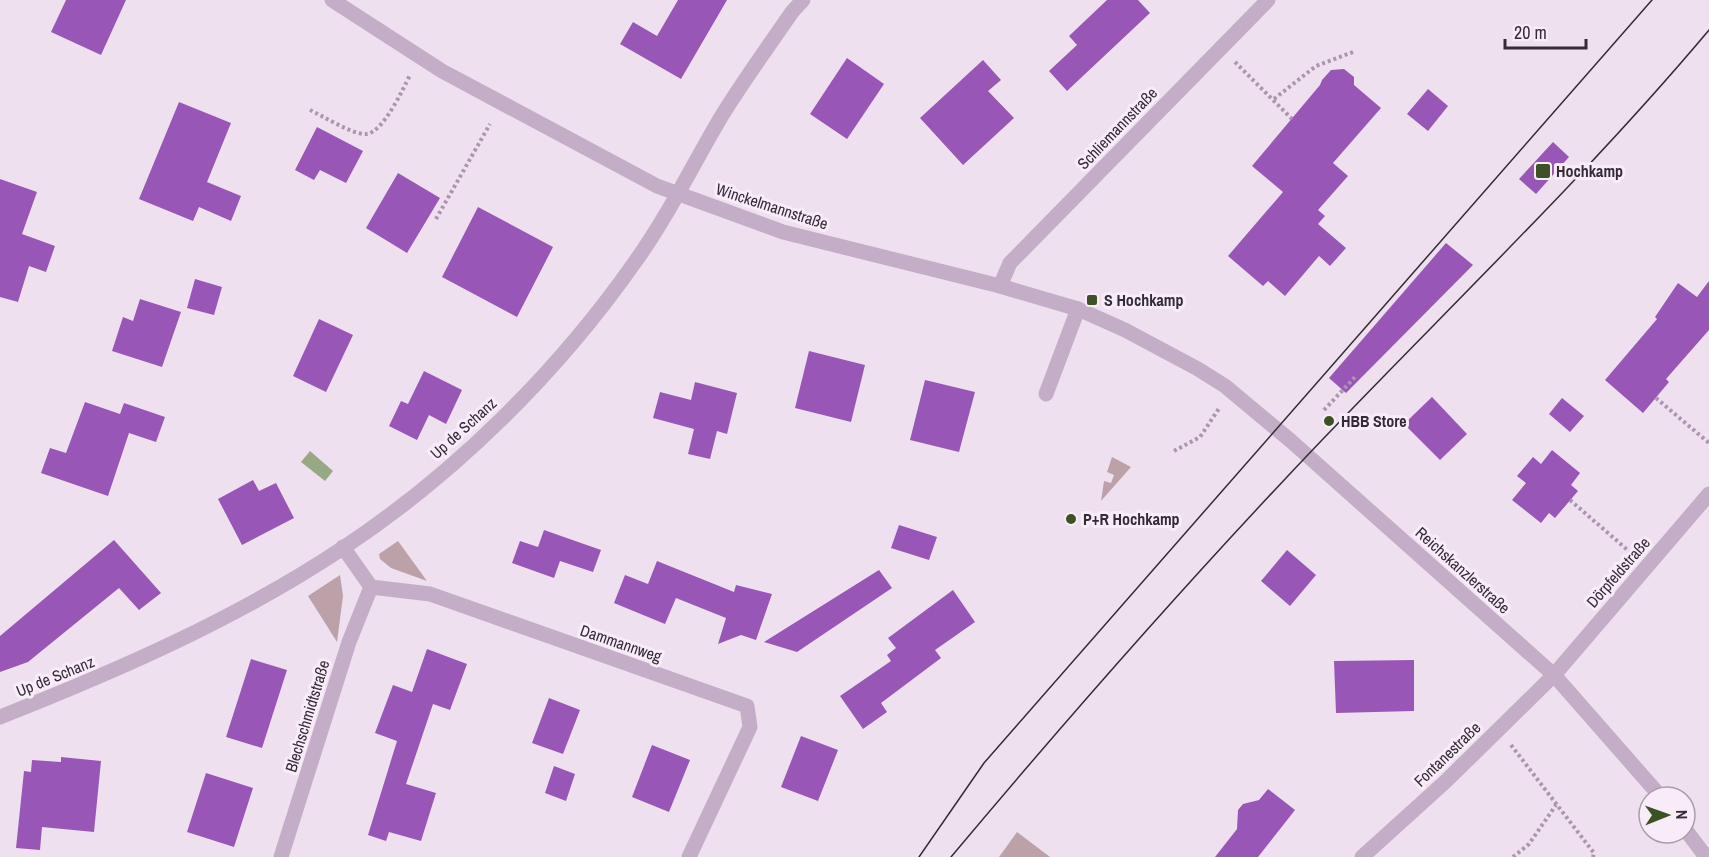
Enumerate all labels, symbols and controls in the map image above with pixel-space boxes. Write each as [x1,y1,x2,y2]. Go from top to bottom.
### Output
scale bar [1505,12,1586,50]
text: 20 m [1514,20,1547,45]
street label: Schliemannstraße [1072,82,1162,174]
place label: Hochkamp [1556,160,1623,182]
marker: Hochkamp [1534,162,1552,180]
street label: Winckelmannstraße [713,178,831,234]
place label: S Hochkamp [1104,289,1183,311]
marker: S Hochkamp [1085,293,1099,307]
street label: Up de Schanz [425,392,501,464]
place label: HBB Store [1341,410,1407,432]
marker: HBB Store [1322,414,1336,428]
place label: P+R Hochkamp [1083,508,1180,530]
marker: P+R Hochkamp [1064,512,1078,526]
street label: Reichskanzlerstraße [1411,522,1515,618]
street label: Dörpfeldstraße [1581,532,1655,612]
street label: Dammannweg [577,619,665,667]
street label: Up de Schanz [13,650,98,702]
street label: Blechschmidtstraße [280,657,334,775]
street label: Fontanestraße [1409,717,1485,791]
north arrow [1637,785,1697,845]
text: N [1671,810,1693,820]

